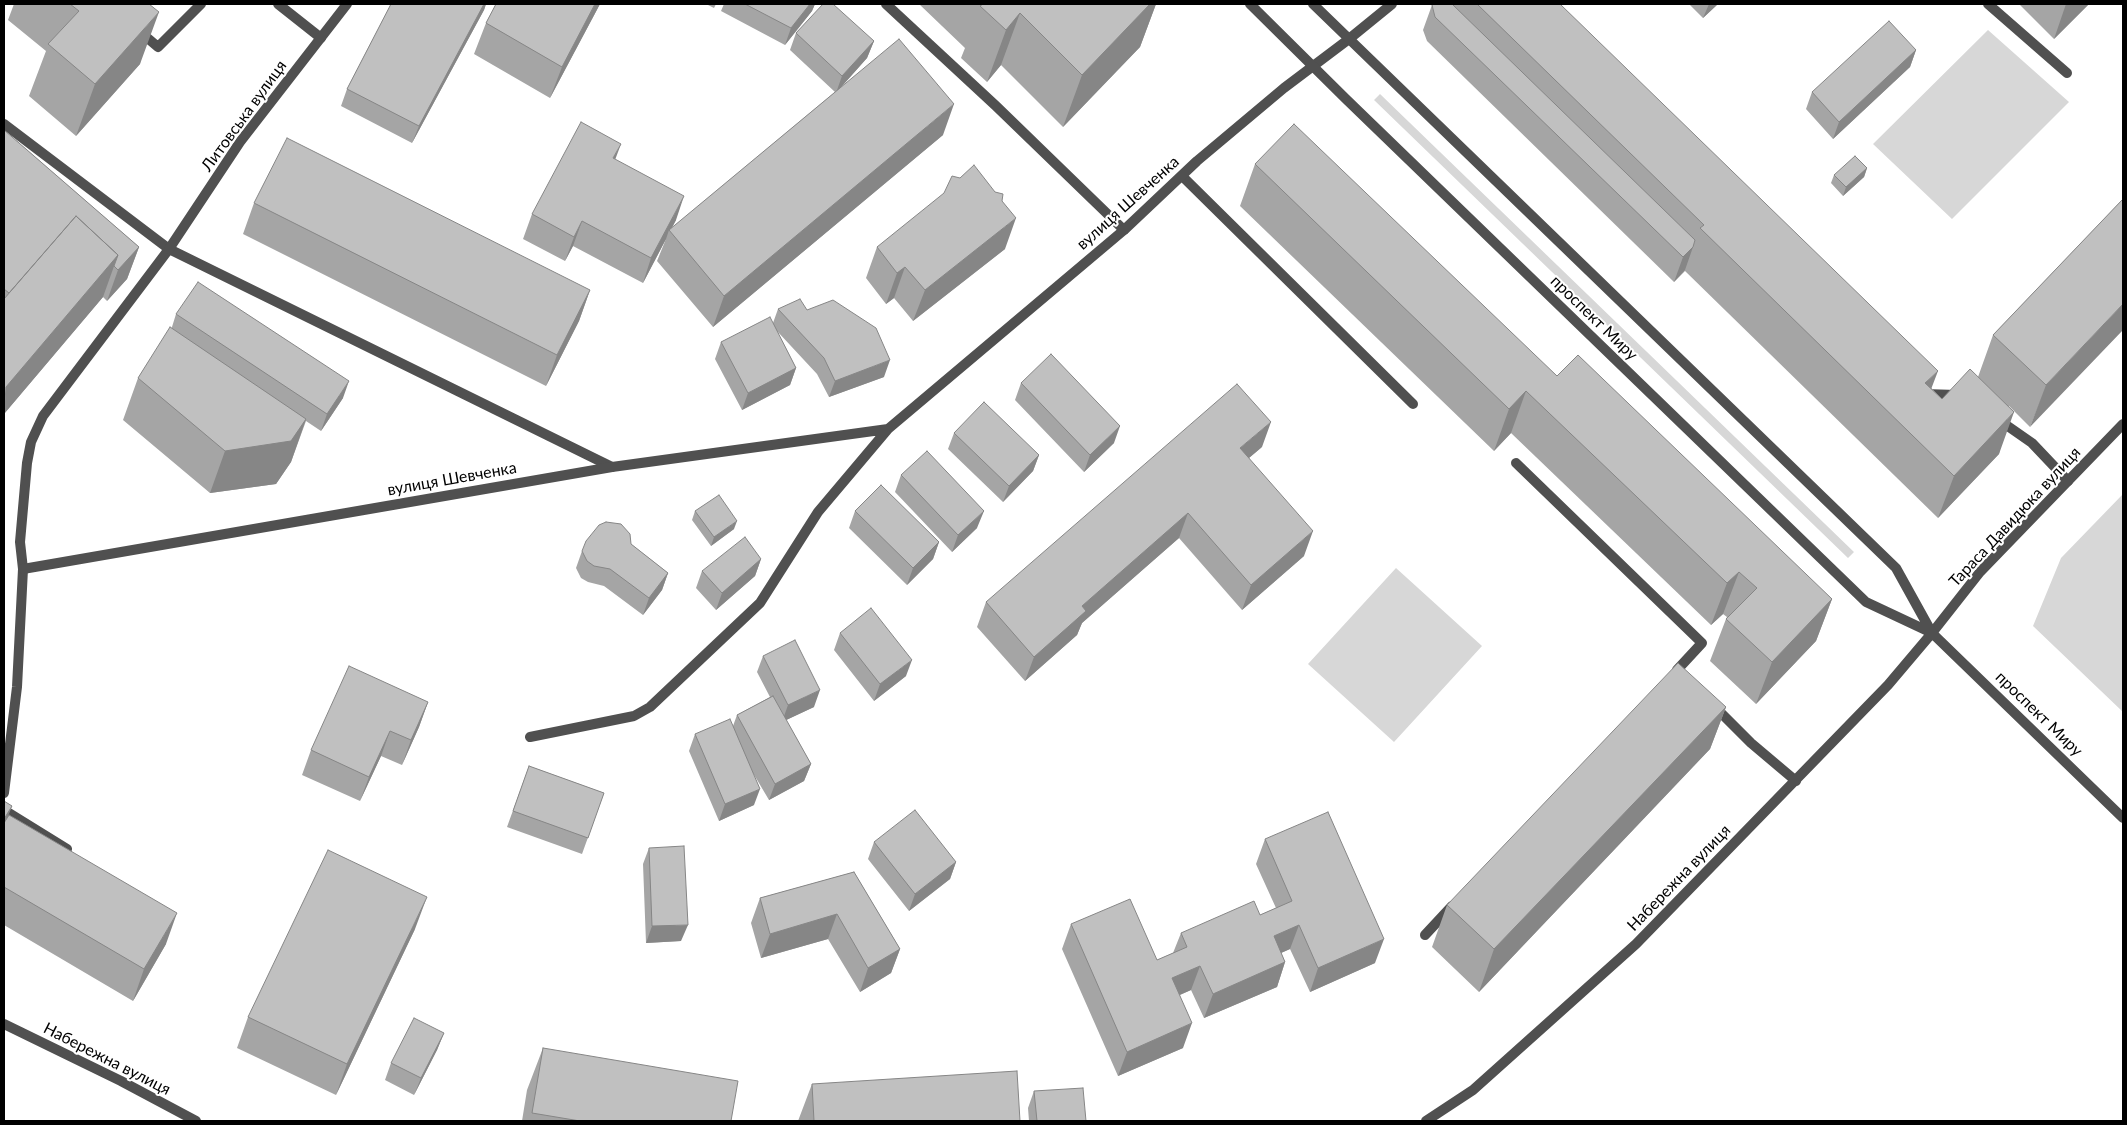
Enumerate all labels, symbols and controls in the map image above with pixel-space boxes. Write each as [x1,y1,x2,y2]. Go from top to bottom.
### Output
street label: Литовська вулиця [197,57,291,175]
street label: вулиця Шевченка [1073,152,1183,254]
street label: проспект Миру [1546,272,1642,364]
street label: Тараса Давидюка вулиця [1945,443,2085,591]
street label: вулиця Шевченка [386,458,518,500]
street label: проспект Миру [1991,668,2087,760]
street label: Набережна вулиця [1623,821,1735,935]
street label: Набережна вулиця [40,1019,174,1099]

